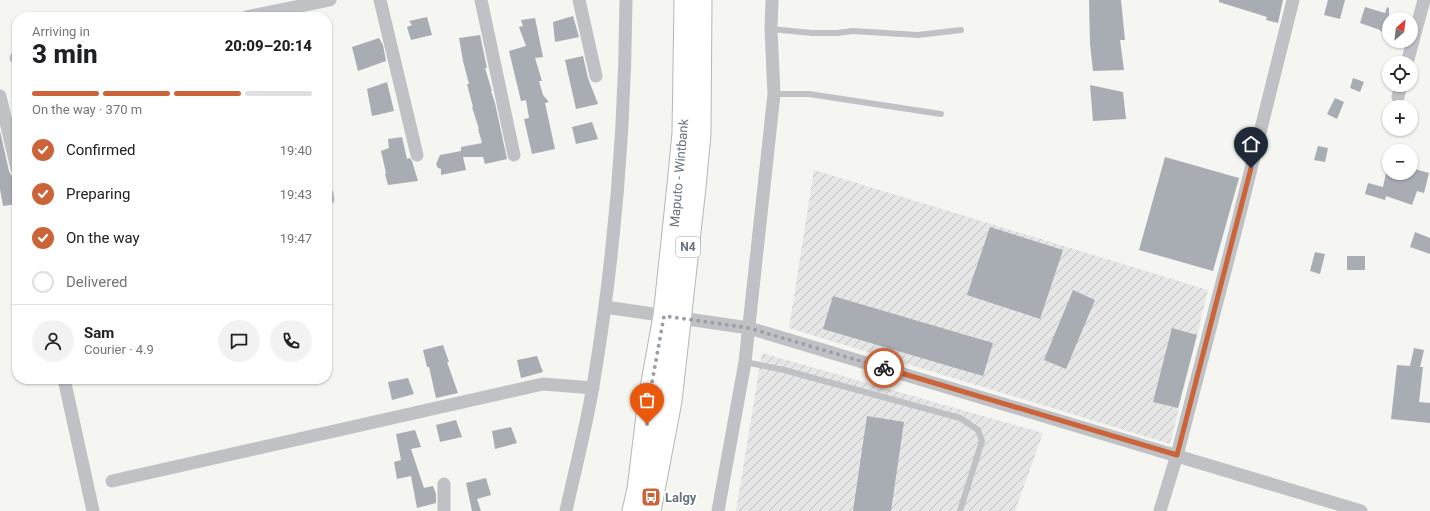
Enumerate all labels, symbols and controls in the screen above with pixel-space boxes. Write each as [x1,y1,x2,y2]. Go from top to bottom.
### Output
north arrow [1382,12,1418,48]
map controls [1382,12,1418,180]
text: Arriving in [32,24,90,39]
text: 20:09–20:14 [225,37,312,55]
text: 3 min [32,39,98,69]
button: locate [1382,56,1418,92]
button: + [1382,100,1418,136]
text: On the way · 370 m [32,102,142,117]
street label: Maputo - Wintbank [667,118,691,228]
pin [1234,127,1268,168]
icon: home [1240,133,1262,155]
icon: check [32,139,54,161]
text: Confirmed [66,141,136,159]
text: 19:40 [280,143,312,158]
button: − [1382,144,1418,180]
icon: check [32,183,54,205]
text: Preparing [66,185,130,203]
text: 19:43 [280,187,312,202]
icon: check [32,227,54,249]
text: On the way [66,229,140,247]
text: 19:47 [280,231,312,246]
road number: N4 [676,237,700,257]
text: Delivered [66,273,128,291]
button: person [32,320,74,362]
button: chat [218,320,260,362]
button: phone [270,320,312,362]
text: Sam [84,324,114,342]
text: Courier · 4.9 [84,342,154,357]
courier [864,348,904,388]
icon: bike [873,357,895,379]
pin [630,383,664,424]
icon: bag [636,389,658,411]
bus stop icon: Lalgy [640,486,662,508]
place label: Lalgy [665,490,697,505]

